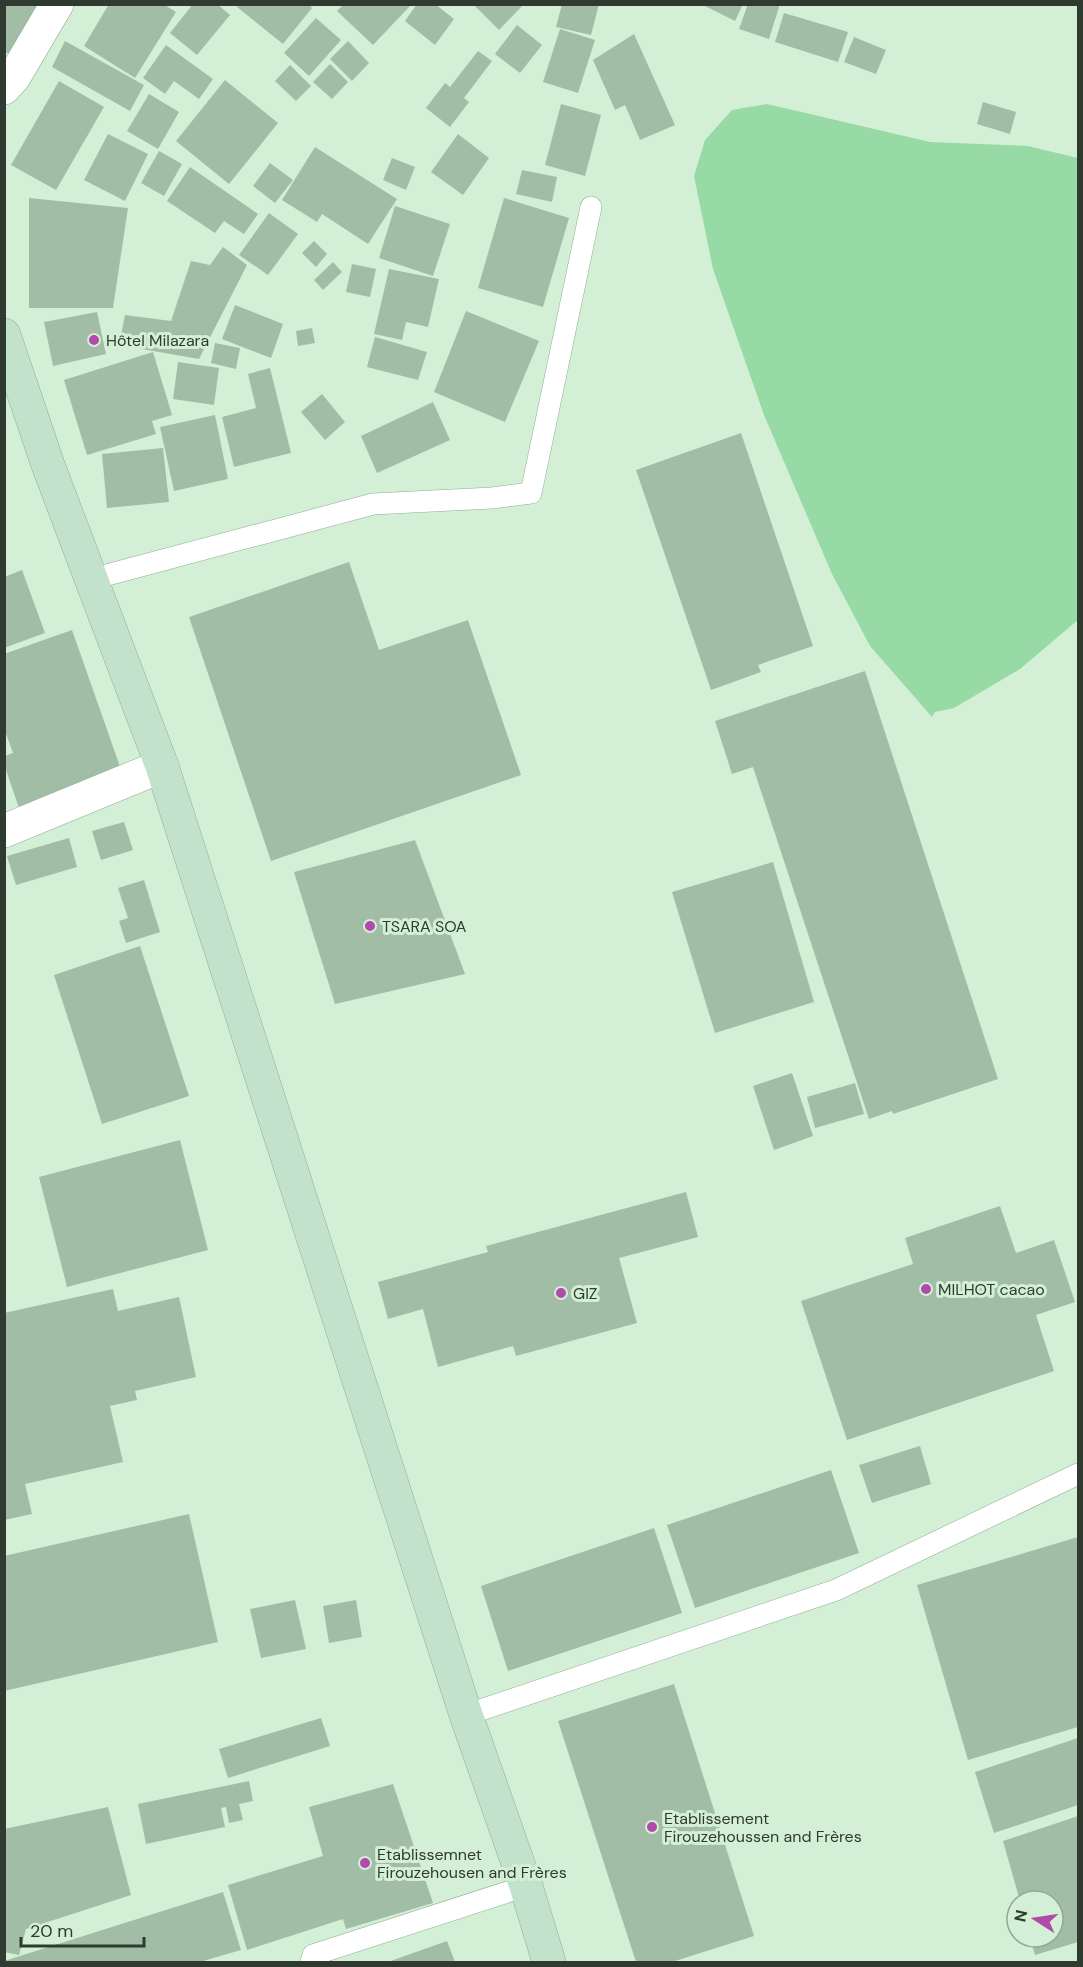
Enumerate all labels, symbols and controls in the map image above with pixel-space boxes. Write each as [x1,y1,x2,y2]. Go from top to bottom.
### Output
place label: Hôtel Milazara [106,330,209,351]
marker: Hôtel Milazara [87,333,101,347]
place label: TSARA SOA [382,916,467,937]
marker: TSARA SOA [363,919,377,933]
place label: MILHOT cacao [938,1279,1045,1300]
marker: MILHOT cacao [919,1282,933,1296]
place label: GIZ [573,1283,598,1304]
marker: GIZ [554,1286,568,1300]
place label: Etablissement Firouzehoussen and Frères [664,1808,862,1847]
marker: Etablissement Firouzehoussen and Frères [645,1820,659,1834]
place label: Etablissemnet Firouzehousen and Frères [377,1844,567,1883]
marker: Etablissemnet Firouzehousen and Frères [358,1856,372,1870]
north arrow [1005,1889,1065,1949]
text: N [1009,1908,1032,1924]
scale bar [21,1910,144,1948]
text: 20 m [30,1919,73,1943]

